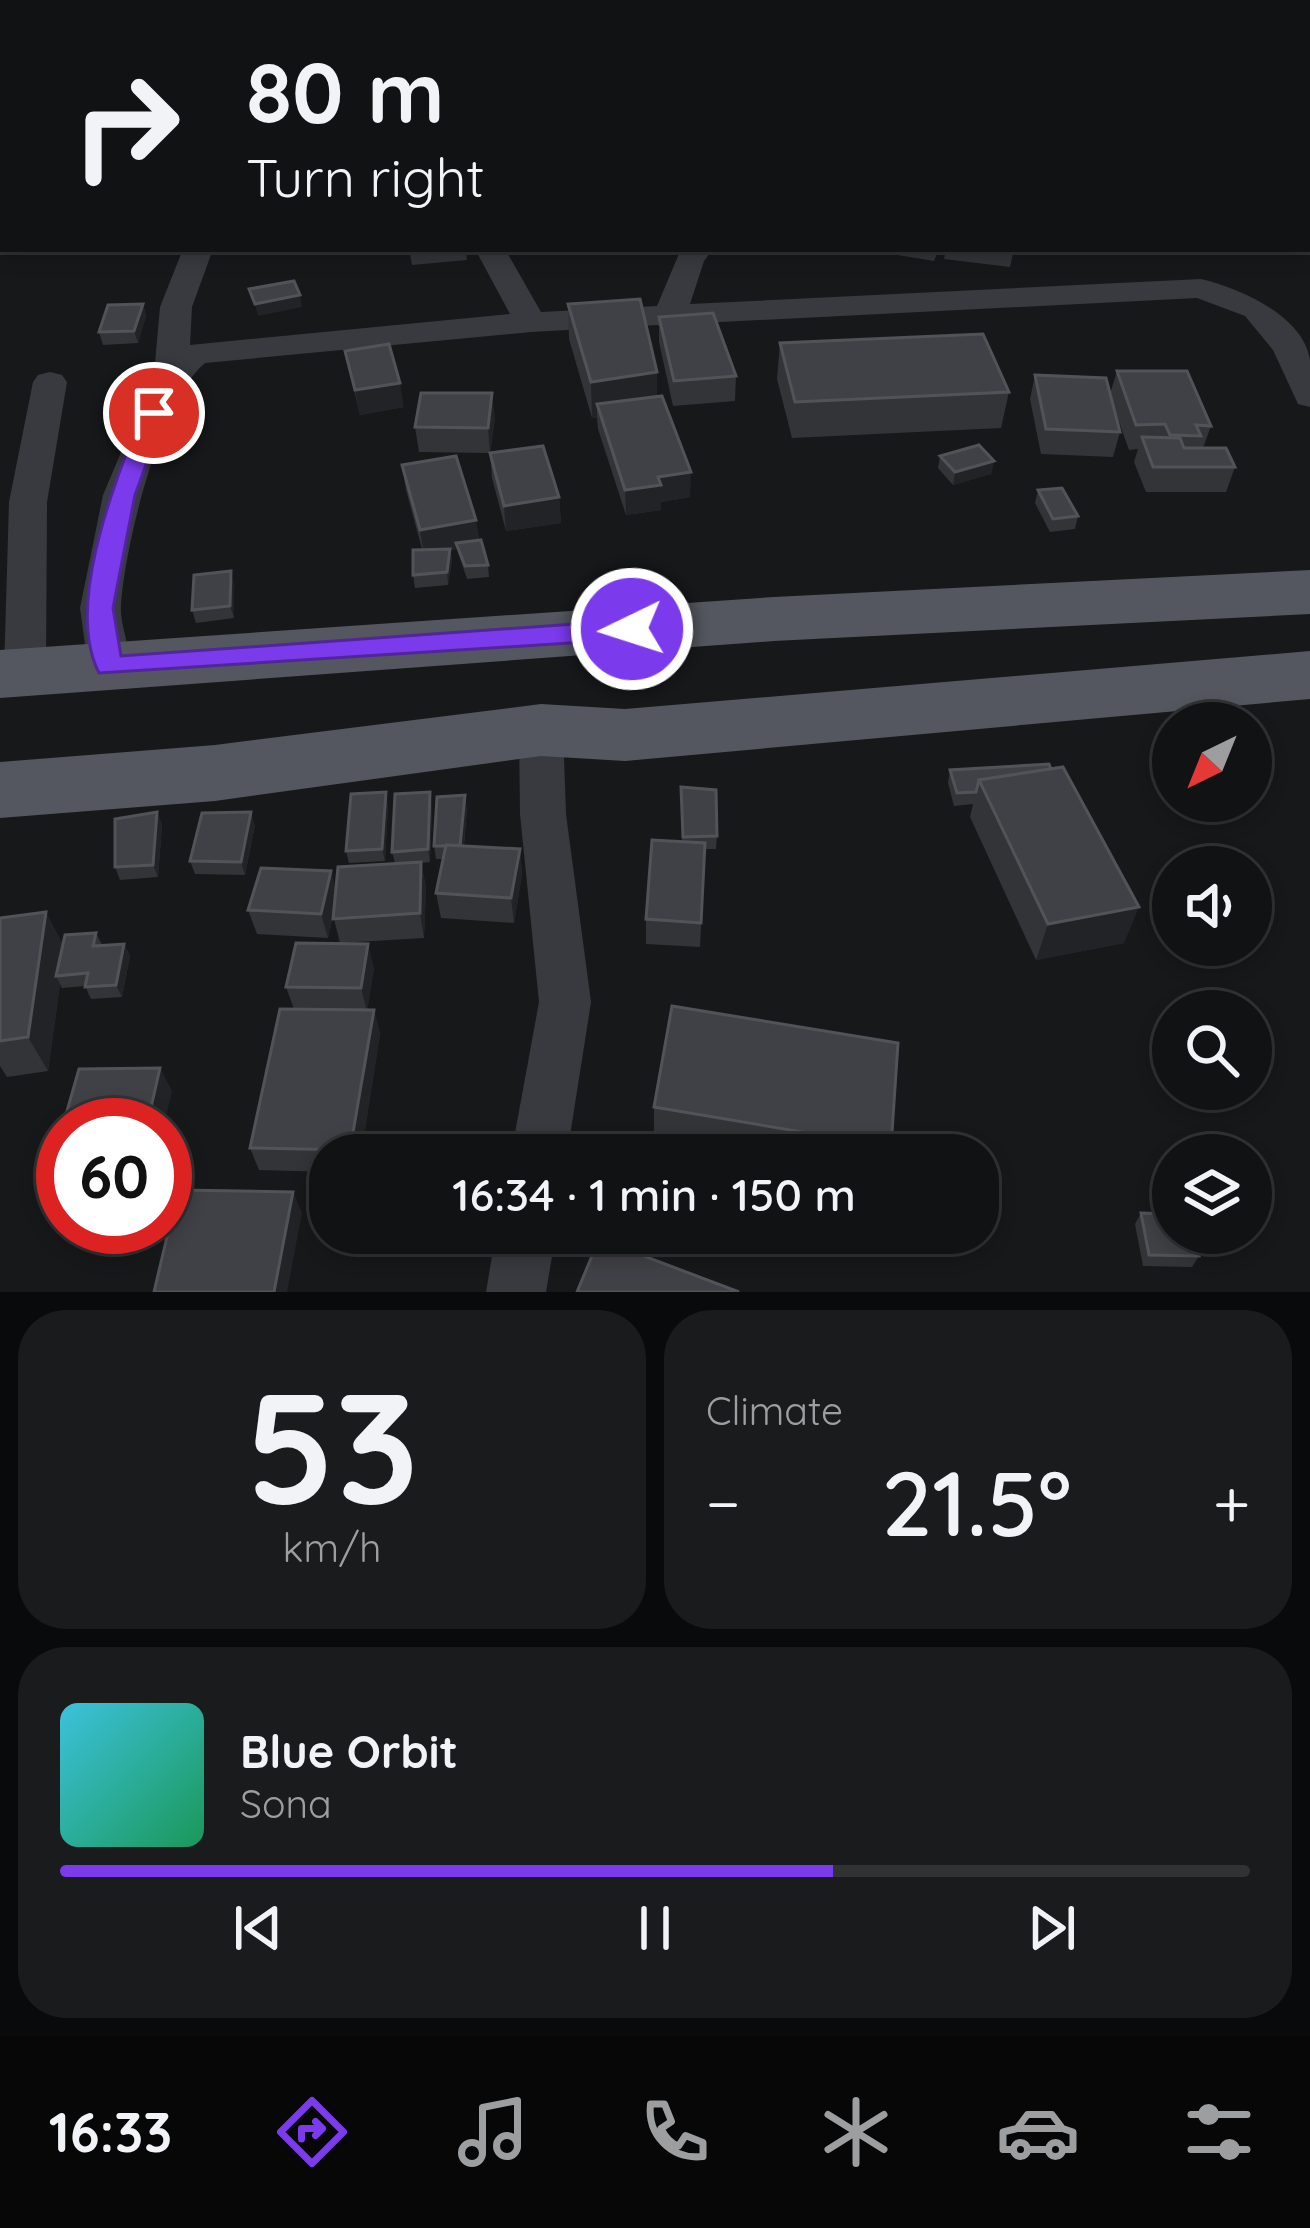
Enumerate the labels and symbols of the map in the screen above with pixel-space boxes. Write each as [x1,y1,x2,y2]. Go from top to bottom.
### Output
pin [103,362,205,464]
position arrow [569,566,695,692]
north arrow [1152,702,1272,822]
speed limit sign: 60 [36,1098,192,1254]

